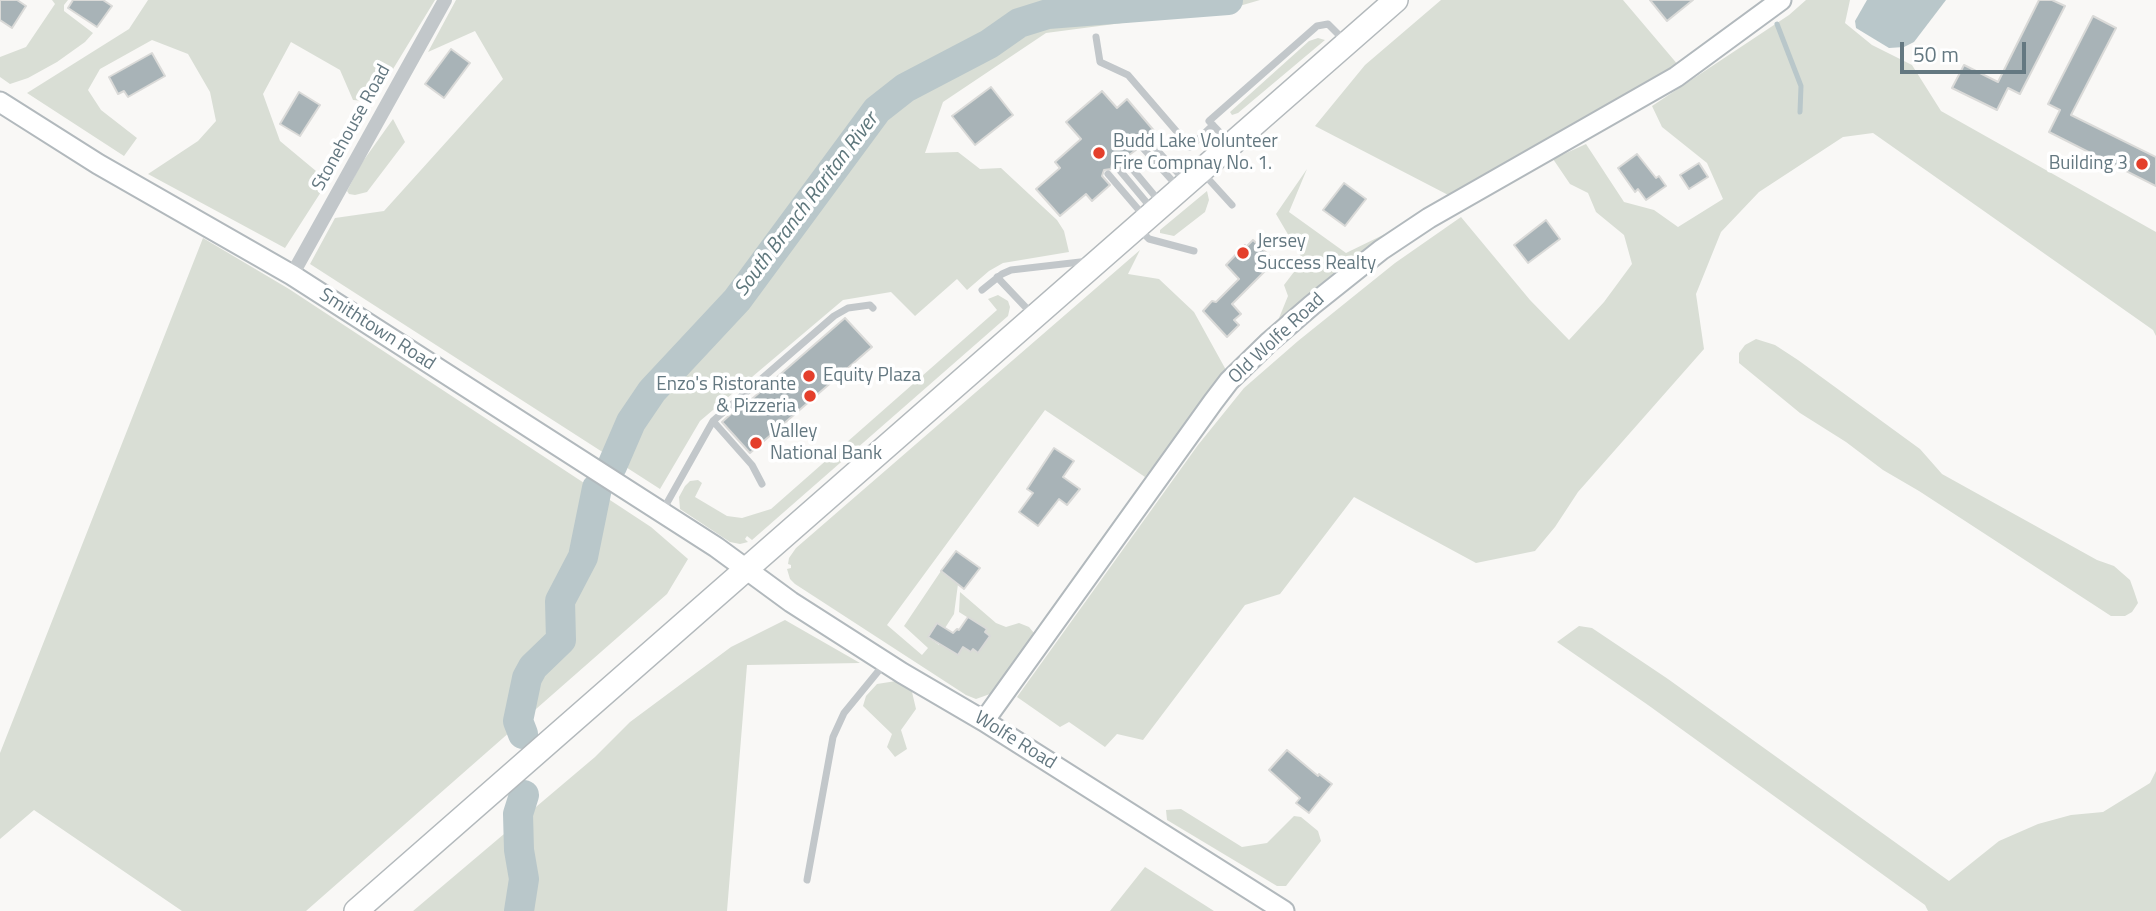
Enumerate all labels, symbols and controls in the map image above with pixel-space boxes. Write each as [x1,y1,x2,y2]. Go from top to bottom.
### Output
scale bar [1904,28,2030,72]
text: 50 m [1913,38,1959,70]
street label: Stonehouse Road [308,61,396,195]
water label: South Branch Raritan River [730,108,884,302]
place label: Budd Lake Volunteer Fire Compnay No. 1. [1113,131,1278,175]
marker: Budd Lake Volunteer Fire Compnay No. 1. [1091,145,1107,161]
place label: Building 3 [2049,153,2128,175]
marker: Building 3 [2134,156,2150,172]
place label: Jersey Success Realty [1257,231,1376,275]
marker: Jersey Success Realty [1235,245,1251,261]
street label: Smithtown Road [315,284,439,376]
street label: Old Wolfe Road [1224,289,1330,389]
place label: Equity Plaza [823,365,921,387]
marker: Equity Plaza [801,368,817,384]
place label: Enzo's Ristorante & Pizzeria [656,374,796,418]
marker: Enzo's Ristorante & Pizzeria [802,388,818,404]
place label: Valley National Bank [770,421,882,465]
marker: Valley National Bank [748,435,764,451]
street label: Wolfe Road [970,707,1060,775]

